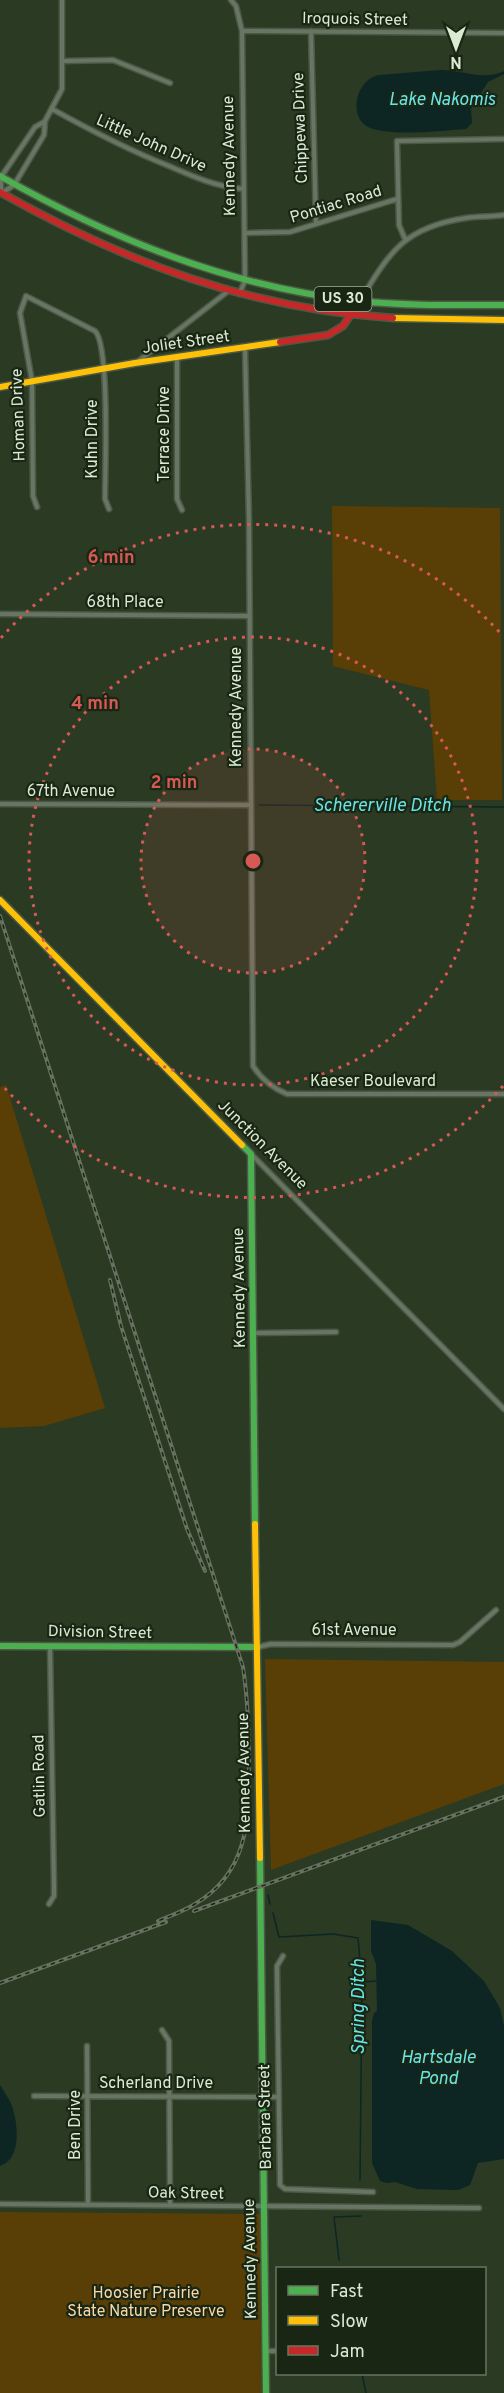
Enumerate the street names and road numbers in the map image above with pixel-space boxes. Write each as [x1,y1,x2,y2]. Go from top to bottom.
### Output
street label: Iroquois Street [302,9,408,31]
street label: Chippewa Drive [289,72,313,184]
street label: Kennedy Avenue [219,96,241,216]
street label: Little John Drive [93,111,209,177]
street label: Pontiac Road [288,182,384,228]
road number: US 30 [314,287,372,311]
street label: Joliet Street [141,327,231,359]
street label: Homan Drive [7,368,31,462]
street label: Terrace Drive [155,386,175,482]
street label: Kuhn Drive [83,399,103,479]
street label: 68th Place [86,593,164,613]
street label: Kennedy Avenue [227,647,247,767]
street label: 67th Avenue [27,782,115,802]
street label: Kaeser Boulevard [310,1072,436,1092]
street label: Junction Avenue [213,1096,311,1194]
street label: Kennedy Avenue [229,1228,251,1348]
street label: 61st Avenue [311,1621,397,1641]
street label: Division Street [48,1622,152,1644]
street label: Kennedy Avenue [234,1713,256,1833]
street label: Gatlin Road [29,1734,51,1818]
street label: Barbara Street [255,2064,277,2170]
street label: Scherland Drive [99,2074,213,2094]
street label: Ben Drive [66,2090,86,2160]
street label: Oak Street [148,2183,224,2205]
street label: Kennedy Avenue [240,2199,262,2319]

